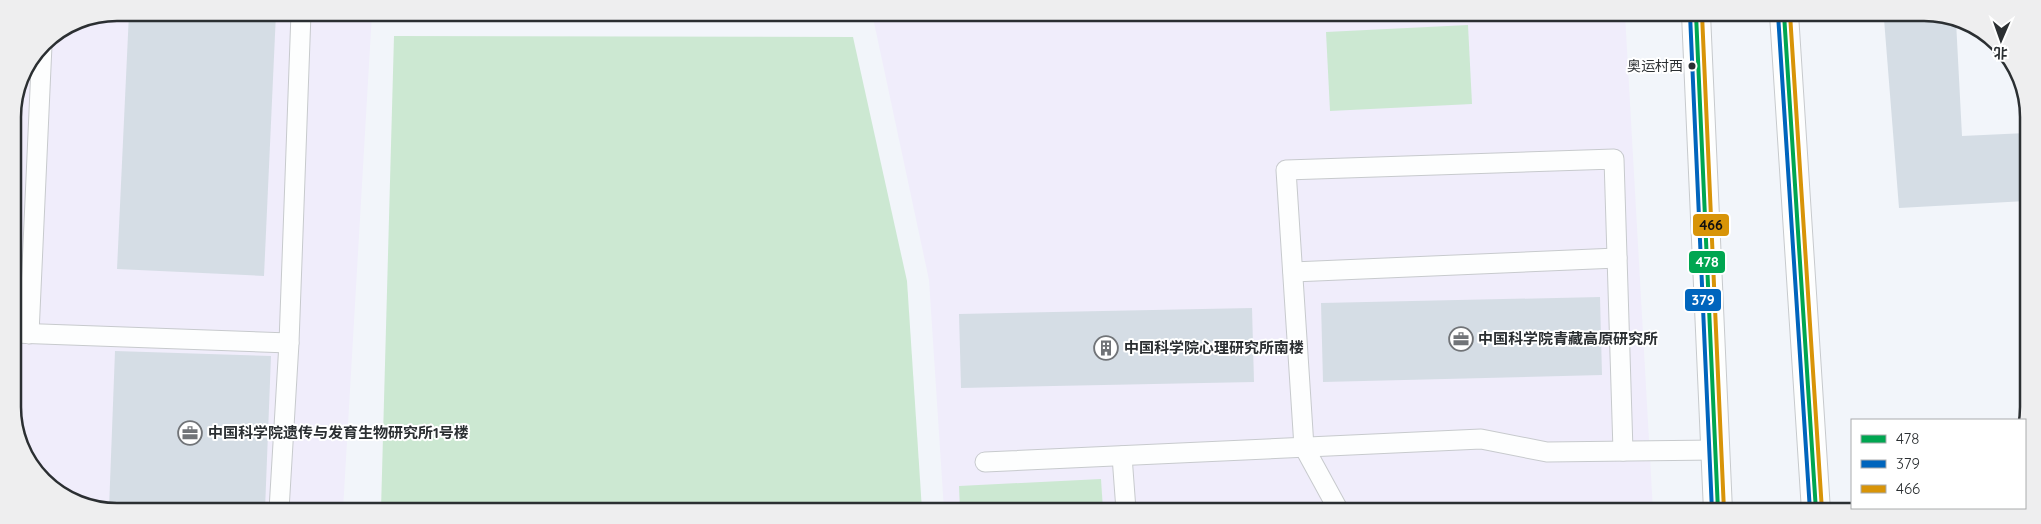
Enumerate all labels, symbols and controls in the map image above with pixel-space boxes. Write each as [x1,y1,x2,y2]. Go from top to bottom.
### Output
north arrow [1976,15,2026,65]
text: 北 [1993,44,2008,62]
place label: 奥运村西 [1627,57,1683,75]
marker: 奥运村西 [1687,61,1697,71]
line badge: 466 [1692,213,1730,237]
text: 466 [1699,216,1723,234]
line badge: 478 [1688,250,1726,274]
text: 478 [1695,253,1719,271]
line badge: 379 [1684,288,1722,312]
text: 379 [1691,291,1715,309]
office icon: 中国科学院青藏高原研究所 [1448,326,1474,352]
place label: 中国科学院青藏高原研究所 [1478,329,1658,348]
building icon: 中国科学院心理研究所南楼 [1093,335,1119,361]
place label: 中国科学院心理研究所南楼 [1124,338,1304,357]
legend [1851,419,2026,509]
office icon: 中国科学院遗传与发育生物研究所1号楼 [177,420,203,446]
place label: 中国科学院遗传与发育生物研究所1号楼 [208,423,469,442]
text: 478 [1896,429,1919,448]
text: 379 [1896,454,1920,473]
text: 466 [1896,479,1920,498]

